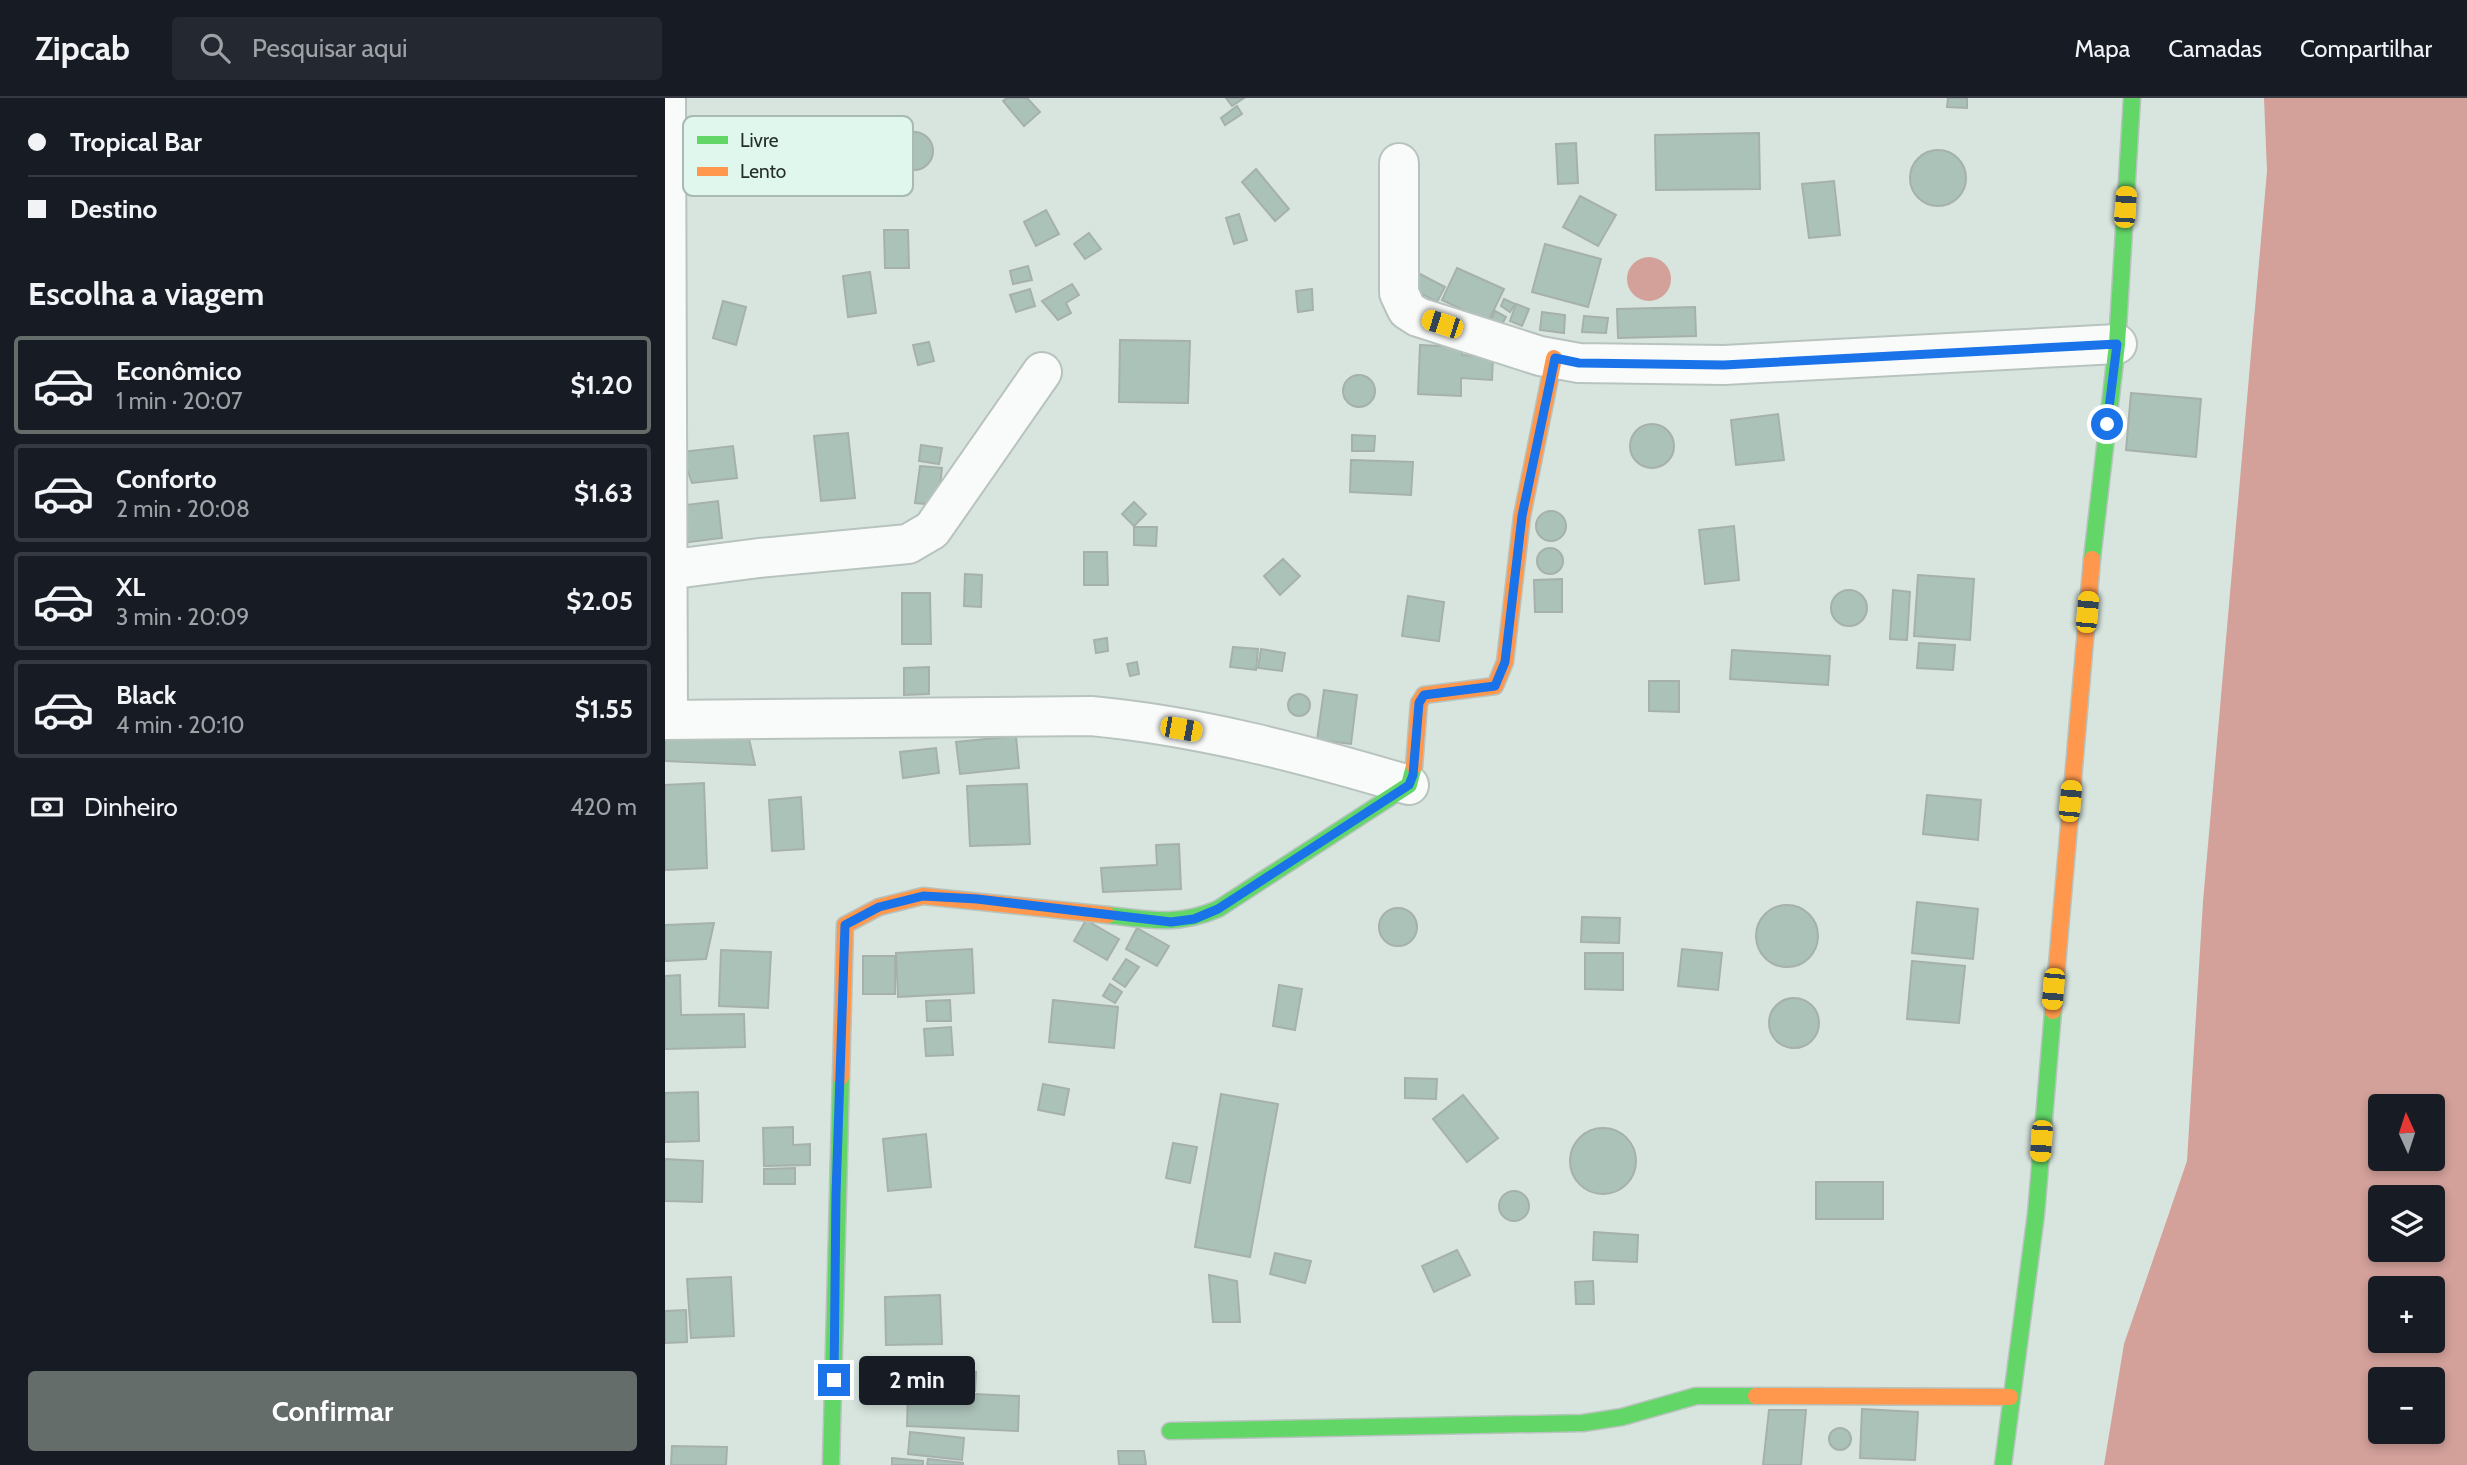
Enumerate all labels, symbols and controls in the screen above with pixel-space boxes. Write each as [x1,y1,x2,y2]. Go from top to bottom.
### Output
search box [172,17,662,80]
text: Zipcab [35,28,130,68]
icon: search [196,29,234,67]
text: Pesquisar aqui [252,32,408,64]
text: Mapa [2074,34,2130,63]
text: Camadas [2168,34,2262,63]
text: Compartilhar [2300,34,2432,63]
legend [683,116,913,196]
text: Tropical Bar [70,126,202,158]
text: Livre [740,129,779,152]
text: Lento [740,160,786,183]
car [2114,185,2137,229]
text: Destino [70,193,157,225]
text: Escolha a viagem [28,274,264,313]
car [1419,308,1466,340]
icon: car [32,354,95,417]
text: Econômico [116,355,242,387]
text: $1.20 [570,369,633,401]
text: 1 min · 20:07 [116,387,243,415]
route start [2091,408,2123,440]
icon: car [32,462,95,525]
text: Conforto [116,463,217,495]
text: $1.63 [574,477,633,509]
text: 2 min · 20:08 [116,495,250,523]
icon: car [32,570,95,633]
text: XL [116,571,145,603]
text: $2.05 [566,585,633,617]
car [2075,590,2100,634]
text: 3 min · 20:09 [116,603,249,631]
icon: car [32,678,95,741]
text: Black [116,679,176,711]
text: $1.55 [575,693,633,725]
text: 4 min · 20:10 [116,711,245,739]
car [1159,715,1204,743]
car [2058,779,2083,823]
icon: cash [28,788,66,826]
text: Dinheiro [84,791,178,823]
text: 420 m [570,793,637,821]
car [2041,967,2066,1011]
north arrow [2368,1094,2445,1171]
map controls [2368,1094,2445,1444]
car [2030,1119,2053,1163]
button: layers [2368,1185,2445,1262]
button: + [2368,1276,2445,1353]
callout: 2 min [859,1356,974,1404]
route end [818,1364,850,1396]
text: 2 min [889,1366,945,1394]
button: − [2368,1367,2445,1444]
button: Confirmar [28,1371,637,1451]

